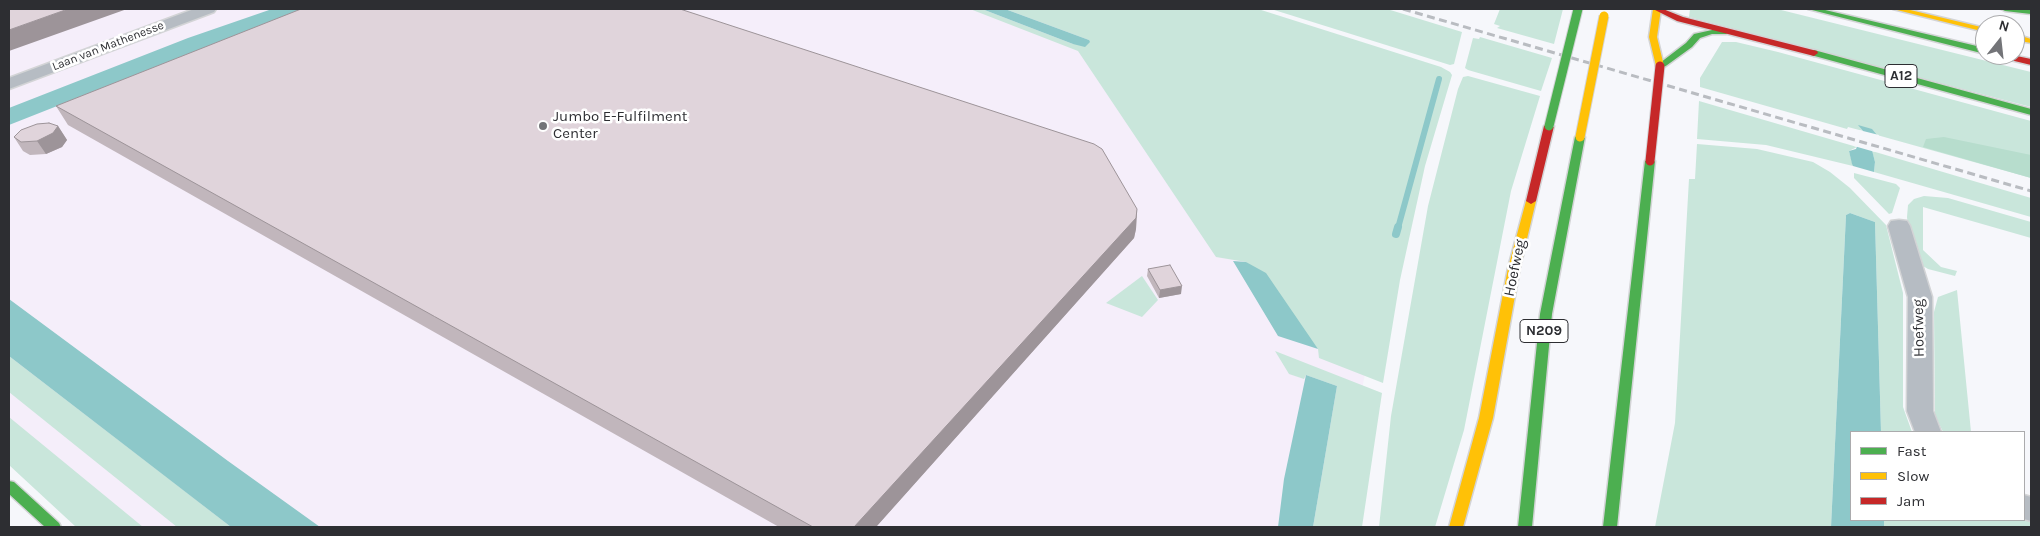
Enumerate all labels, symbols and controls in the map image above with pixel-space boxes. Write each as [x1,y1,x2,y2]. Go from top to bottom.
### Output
north arrow [1975,15,2025,65]
text: N [1997,17,2011,36]
street label: Laan van Mathenesse [50,18,166,74]
road number: A12 [1885,64,1917,88]
place label: Jumbo E-Fulfilment Center [553,108,687,143]
marker: Jumbo E-Fulfilment Center [537,120,549,132]
street label: Hoefweg [1500,238,1530,298]
street label: Hoefweg [1909,299,1929,357]
road number: N209 [1520,320,1568,342]
legend [1850,431,2025,521]
text: Fast [1897,442,1926,460]
text: Slow [1897,467,1929,485]
text: Jam [1897,492,1925,510]

